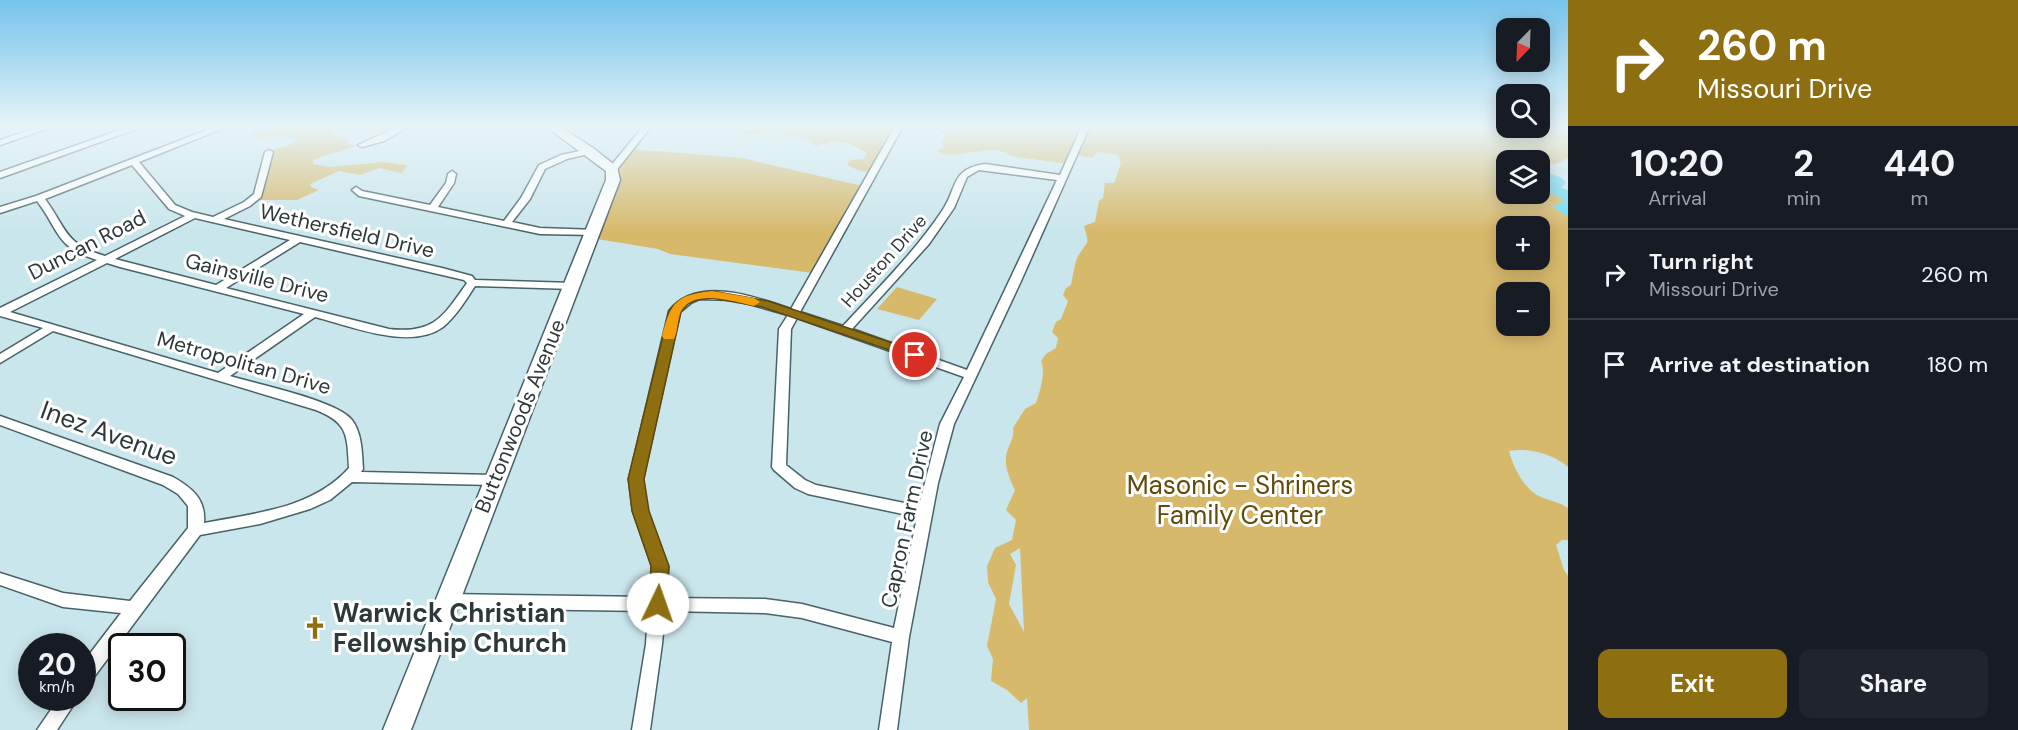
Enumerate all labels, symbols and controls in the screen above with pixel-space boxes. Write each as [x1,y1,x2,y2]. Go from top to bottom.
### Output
north arrow [1496,18,1550,72]
map controls [1496,18,1550,336]
text: 260 m [1697,18,1827,73]
icon: right [1598,24,1676,102]
text: Missouri Drive [1697,71,1872,106]
button: search [1496,84,1550,138]
text: 10:20 [1631,140,1724,187]
text: 2 [1793,140,1814,187]
text: 440 [1883,140,1955,187]
button: layers [1496,150,1550,204]
text: Arrival [1648,185,1706,211]
text: min [1787,185,1821,211]
text: m [1910,185,1928,211]
street label: Wethersfield Drive [257,197,437,265]
street label: Duncan Road [23,203,151,287]
street label: Houston Drive [836,209,932,313]
button: + [1496,216,1550,270]
street label: Gainsville Drive [182,247,332,309]
text: Turn right [1649,247,1754,276]
icon: right [1598,258,1631,291]
text: 260 m [1921,260,1988,289]
text: Missouri Drive [1649,276,1779,302]
button: − [1496,282,1550,336]
street label: Buttonwoods Avenue [468,315,572,517]
street label: Metropolitan Drive [154,325,334,401]
pin [889,329,940,380]
icon: arrive [898,338,931,371]
icon: arrive [1598,348,1631,381]
text: Arrive at destination [1649,350,1870,379]
text: 180 m [1927,350,1988,379]
street label: Inez Avenue [36,393,182,473]
street label: Capron Farm Drive [875,428,940,610]
park label: Masonic - Shriners Family Center [1127,468,1353,532]
position arrow [626,572,690,636]
place label: Warwick Christian Fellowship Church [333,596,567,660]
church icon: Warwick Christian Fellowship Church [302,615,328,641]
speed limit sign: 30 [108,633,186,711]
text: 20 [38,645,76,684]
button: Exit [1598,649,1787,718]
button: Share [1799,649,1988,718]
text: km/h [39,677,75,697]

